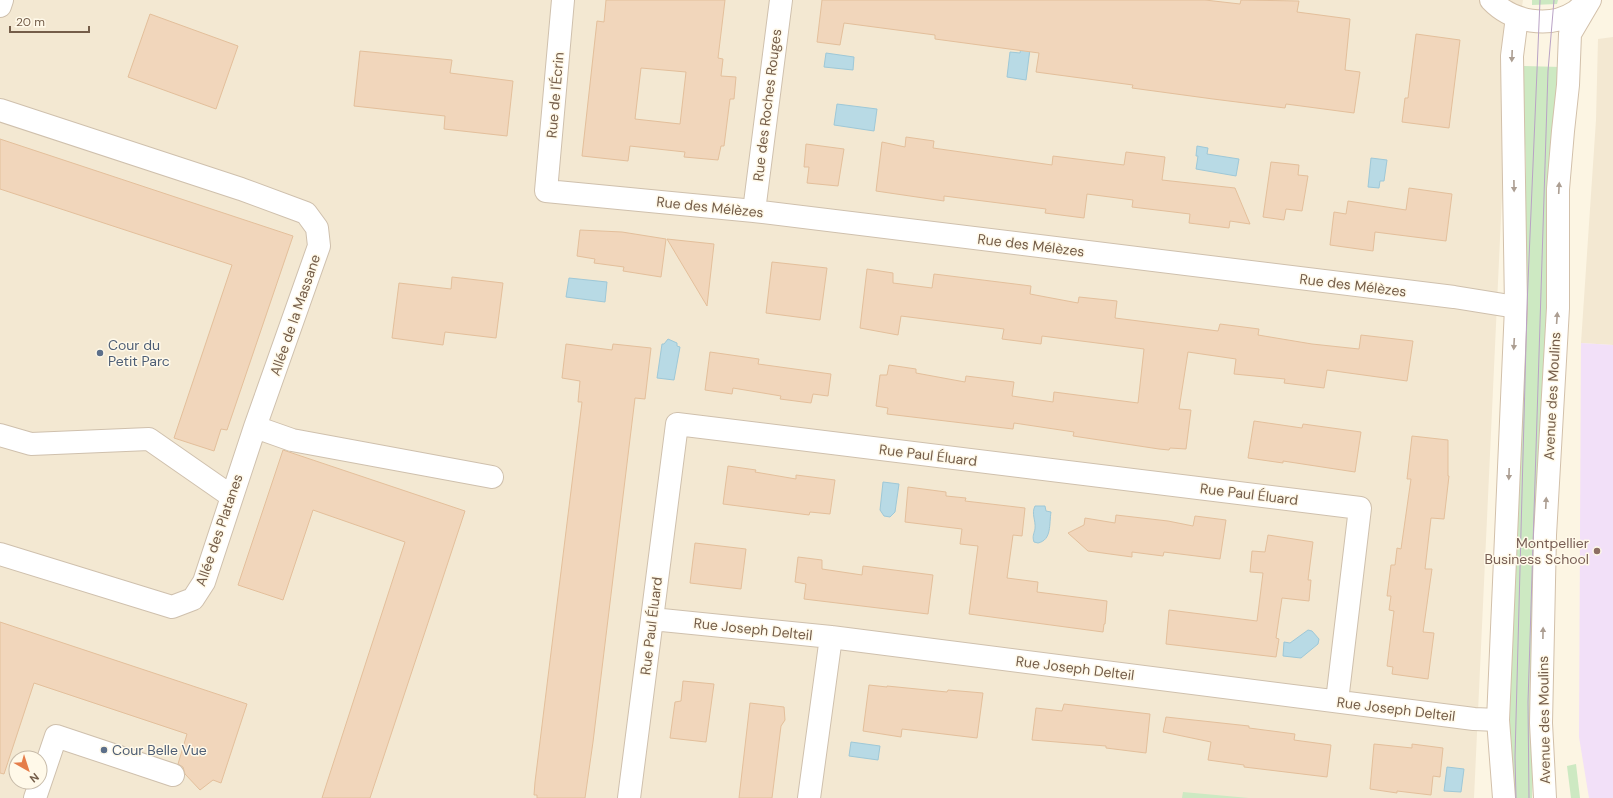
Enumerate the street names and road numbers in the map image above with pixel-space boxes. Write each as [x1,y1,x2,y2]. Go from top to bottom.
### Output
street label: Rue des Roches Rouges [749,28,785,182]
street label: Rue de l'Écrin [542,51,568,139]
street label: Rue des Mélèzes [656,192,764,222]
street label: Rue des Mélèzes [976,230,1086,260]
street label: Allée de la Massane [266,252,324,378]
street label: Rue des Mélèzes [1298,270,1408,300]
street label: Avenue des Moulins [1540,331,1564,461]
street label: Rue Paul Éluard [878,440,978,470]
street label: Allée des Platanes [191,472,247,588]
street label: Rue Paul Éluard [1199,479,1299,509]
street label: Rue Paul Éluard [636,576,666,676]
street label: Rue Joseph Delteil [693,614,813,644]
street label: Rue Joseph Delteil [1015,652,1135,684]
street label: Avenue des Moulins [1534,656,1554,784]
street label: Rue Joseph Delteil [1336,693,1456,725]

